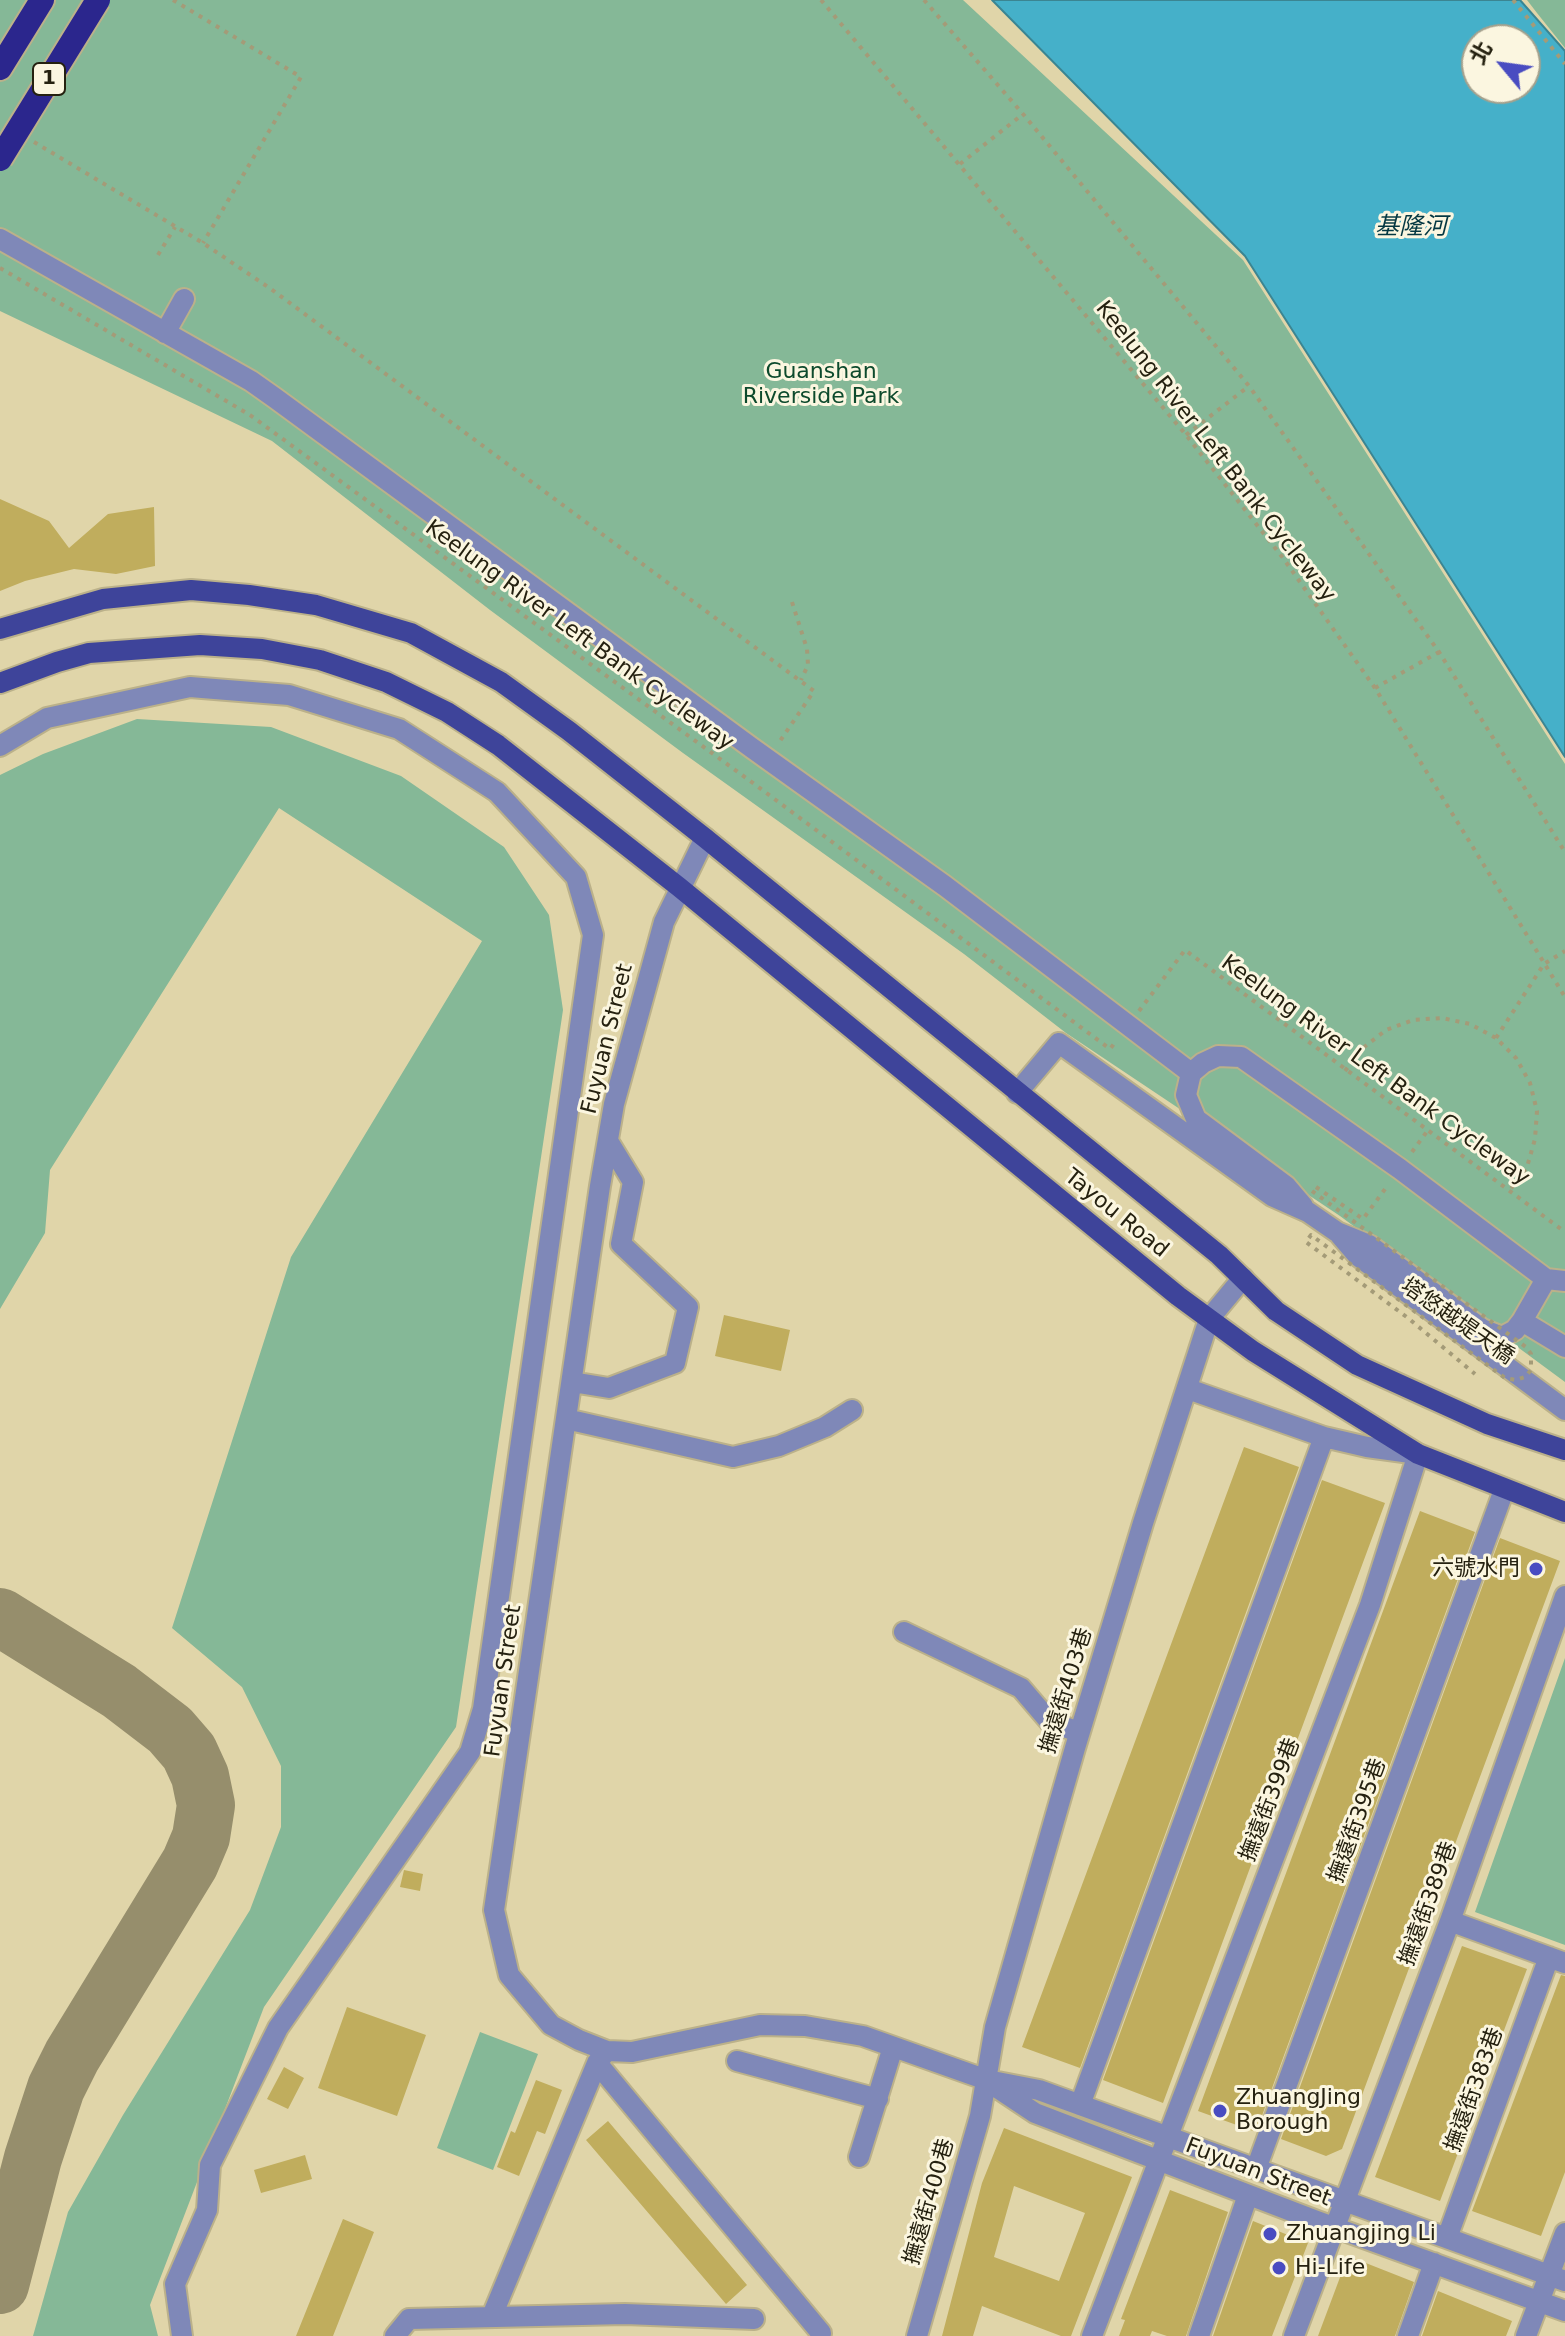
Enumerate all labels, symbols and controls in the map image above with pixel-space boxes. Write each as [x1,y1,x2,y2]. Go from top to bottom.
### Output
north arrow [1461,24,1541,104]
text: 北 [1465,37,1498,69]
road number: 1 [33,63,65,95]
water label: 基隆河 [1375,214,1447,242]
street label: Keelung River Left Bank Cycleway [1089,296,1341,608]
park label: Guanshan Riverside Park [743,359,899,410]
street label: Keelung River Left Bank Cycleway [420,515,738,757]
street label: Keelung River Left Bank Cycleway [1216,950,1534,1192]
street label: Fuyuan Street [577,961,639,1117]
street label: Tayou Road [1059,1164,1173,1264]
street label: 塔悠越堤天橋 [1395,1273,1519,1371]
place label: 六號水門 [1432,1556,1520,1582]
marker: 六號水門 [1527,1560,1545,1578]
street label: Fuyuan Street [480,1603,528,1759]
street label: 撫遠街403巷 [1035,1625,1099,1757]
street label: 撫遠街399巷 [1235,1735,1307,1865]
street label: 撫遠街395巷 [1323,1755,1393,1887]
street label: 撫遠街389巷 [1394,1838,1464,1970]
street label: 撫遠街383巷 [1440,2024,1510,2156]
place label: ZhuangJing Borough [1236,2085,1361,2136]
marker: ZhuangJing Borough [1211,2102,1229,2120]
street label: Fuyuan Street [1182,2133,1334,2213]
street label: 撫遠街400巷 [899,2136,961,2268]
place label: Zhuangjing Li [1286,2221,1436,2247]
marker: Zhuangjing Li [1261,2225,1279,2243]
place label: Hi-Life [1295,2255,1365,2281]
marker: Hi-Life [1270,2259,1288,2277]

